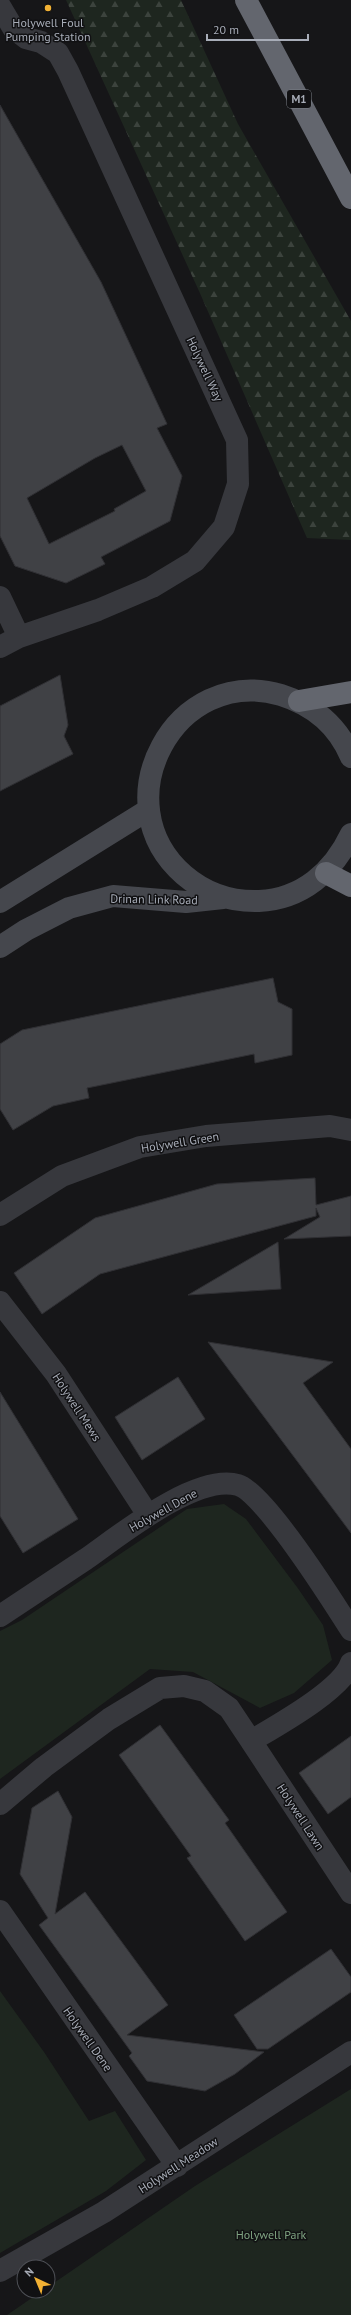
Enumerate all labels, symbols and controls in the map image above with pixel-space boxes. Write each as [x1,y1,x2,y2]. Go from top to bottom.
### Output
marker: Holywell Foul Pumping Station [43,3,53,13]
place label: Holywell Foul Pumping Station [5,15,91,44]
scale bar [207,16,308,42]
text: 20 m [213,22,239,37]
road number: M1 [287,90,311,108]
street label: Holywell Way [184,334,227,404]
street label: Drinan Link Road [110,891,198,907]
street label: Holywell Green [140,1128,220,1156]
street label: Holywell Mews [49,1370,105,1444]
street label: Holywell Dene [126,1485,200,1535]
street label: Holywell Lawn [274,1781,328,1853]
street label: Holywell Dene [60,2004,116,2074]
street label: Holywell Meadow [135,2134,221,2196]
park label: Holywell Park [236,2227,307,2242]
north arrow [16,2259,56,2299]
text: N [22,2264,37,2279]

